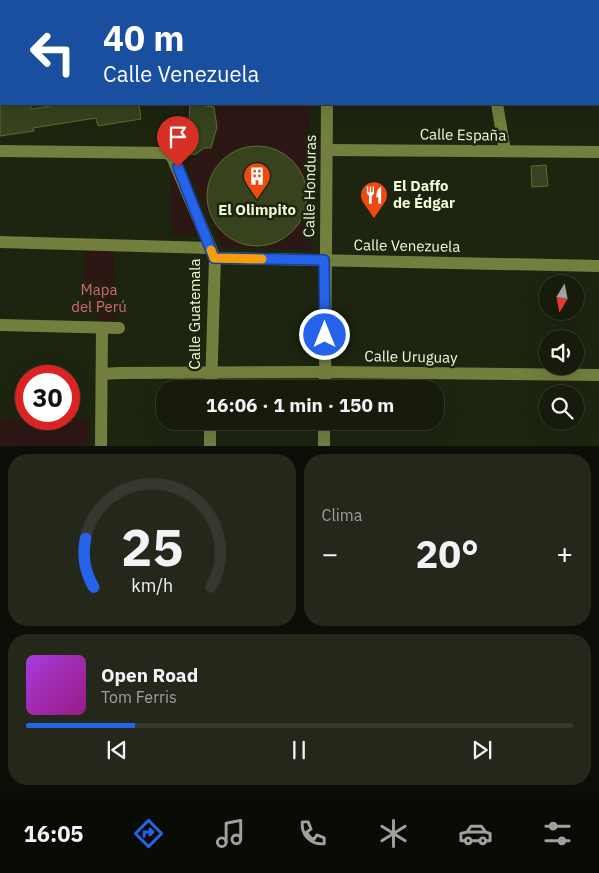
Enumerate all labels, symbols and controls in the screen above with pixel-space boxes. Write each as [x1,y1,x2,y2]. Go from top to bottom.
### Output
text: 40 m [103,15,185,61]
icon: left [20,20,85,85]
text: Calle Venezuela [103,59,259,88]
pin [157,116,199,167]
icon: arrive [164,123,192,151]
street label: Calle España [420,124,506,145]
street label: Calle Honduras [299,134,320,238]
building icon: El Olimpito [242,161,272,200]
place label: El Daffo de Édgar [393,176,455,212]
restaurant icon: El Daffo de Édgar [359,180,389,219]
place label: El Olimpito [218,200,296,219]
street label: Calle Venezuela [354,235,460,256]
street label: Calle Guatemala [185,259,204,369]
north arrow [539,275,584,320]
map controls [539,275,584,430]
park label: Mapa del Perú [71,280,127,316]
position arrow [298,308,350,360]
button: sound [539,330,584,375]
street label: Calle Uruguay [364,346,458,367]
speed limit sign: 30 [15,365,80,430]
button: search [539,385,584,430]
text: 16:06 · 1 min · 150 m [206,393,394,417]
text: Clima [322,505,362,525]
text: 25 [121,513,183,580]
text: 20° [416,529,479,578]
text: − [322,535,338,572]
text: + [556,535,573,572]
text: km/h [131,574,173,597]
text: Open Road [101,663,198,687]
text: Tom Ferris [101,687,177,707]
icon: previous [103,736,131,764]
icon: pause [285,736,313,764]
icon: next [468,736,496,764]
icon: directions [131,816,166,851]
icon: music [213,816,248,851]
icon: phone [295,816,330,851]
icon: climate [376,816,411,851]
icon: car [458,816,493,851]
icon: filters [540,816,575,851]
text: 16:05 [23,819,84,848]

